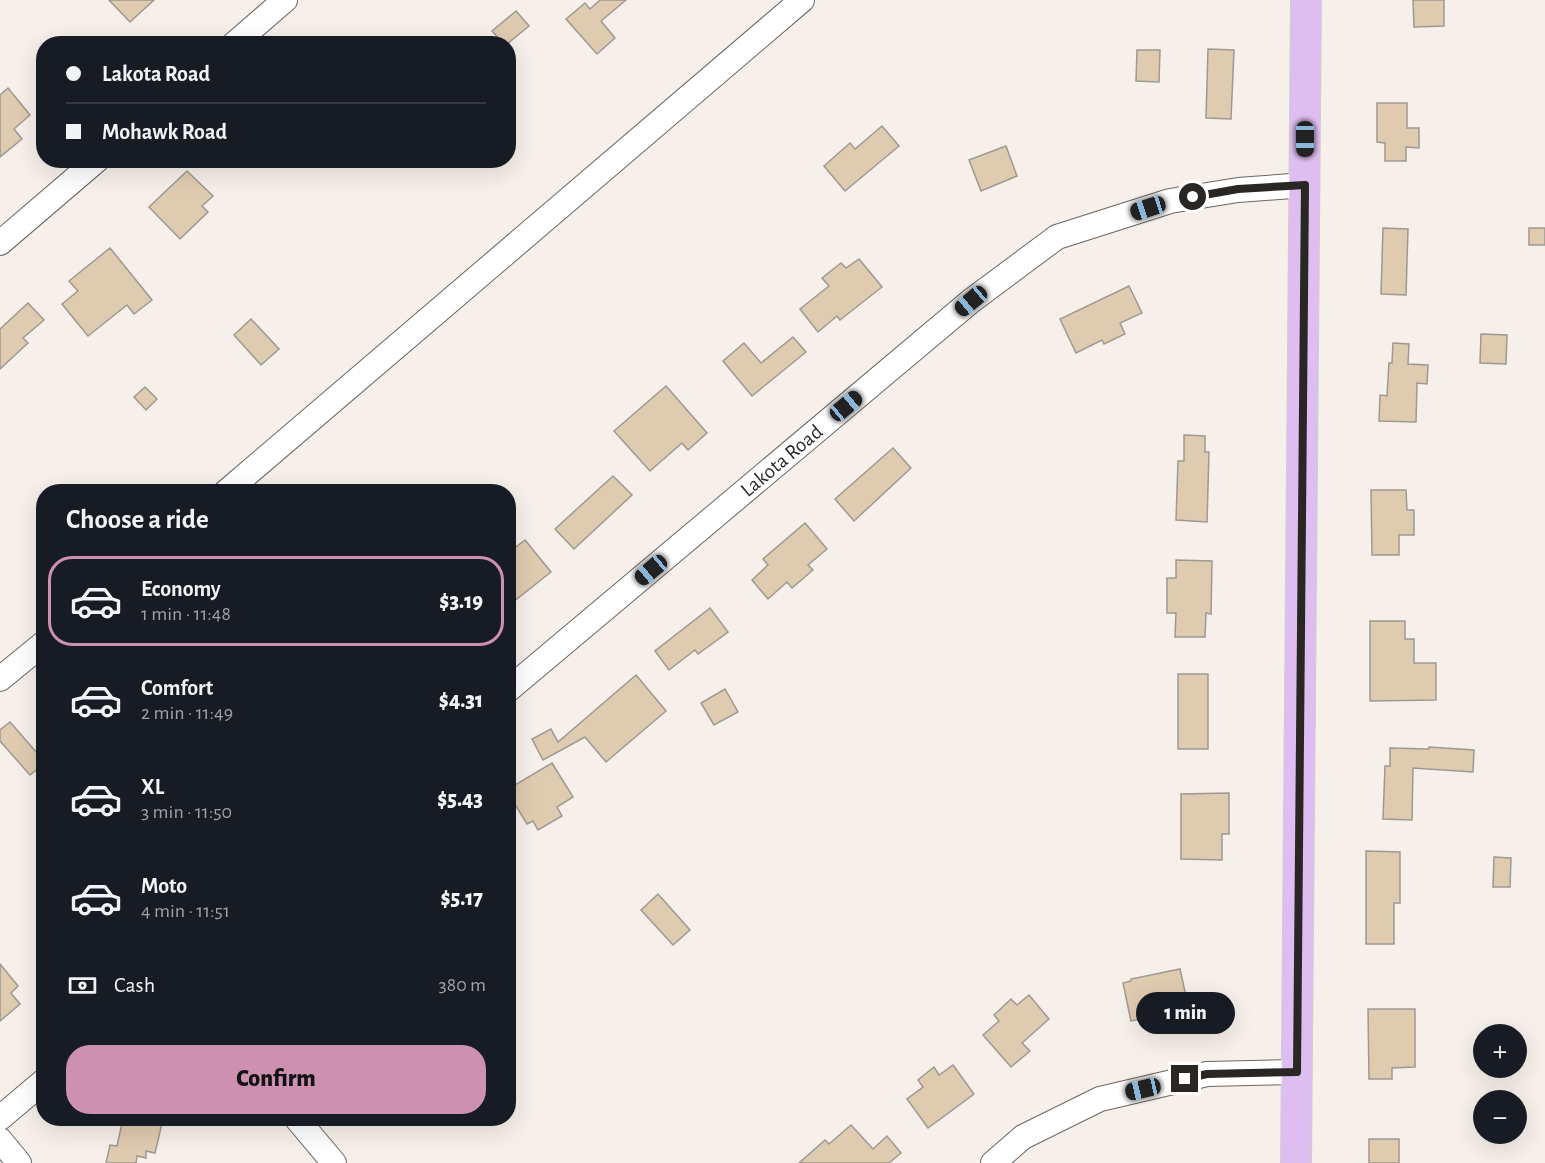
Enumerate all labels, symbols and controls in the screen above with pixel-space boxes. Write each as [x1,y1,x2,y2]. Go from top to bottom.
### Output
text: Lakota Road [102,63,210,85]
text: Mohawk Road [102,121,227,143]
car [1296,121,1314,157]
route start [1179,183,1206,210]
car [1128,194,1168,222]
car [951,283,991,319]
car [826,388,866,424]
street label: Lakota Road [736,420,826,500]
text: Choose a ride [66,506,209,533]
car [631,552,671,588]
icon: car [69,574,123,628]
text: Economy [141,578,221,600]
text: $3.19 [439,590,483,612]
text: 1 min · 11:48 [141,604,231,624]
icon: car [69,673,123,727]
text: Comfort [141,677,213,699]
text: $4.31 [439,689,483,711]
text: 2 min · 11:49 [141,703,233,723]
icon: car [69,772,123,826]
text: XL [141,776,164,798]
text: $5.43 [437,788,483,810]
text: 3 min · 11:50 [141,802,232,822]
icon: car [69,871,123,925]
text: Moto [141,875,187,897]
text: $5.17 [440,887,483,909]
text: 4 min · 11:51 [141,901,230,921]
icon: cash [66,969,99,1002]
text: Cash [114,974,155,996]
text: 380 m [438,975,486,995]
callout: 1 min [1136,992,1234,1034]
text: 1 min [1164,1003,1207,1023]
map controls [1473,1024,1527,1144]
button: + [1473,1024,1527,1078]
button: Confirm [66,1045,486,1114]
route end [1171,1065,1198,1092]
car [1123,1076,1163,1102]
button: − [1473,1090,1527,1144]

